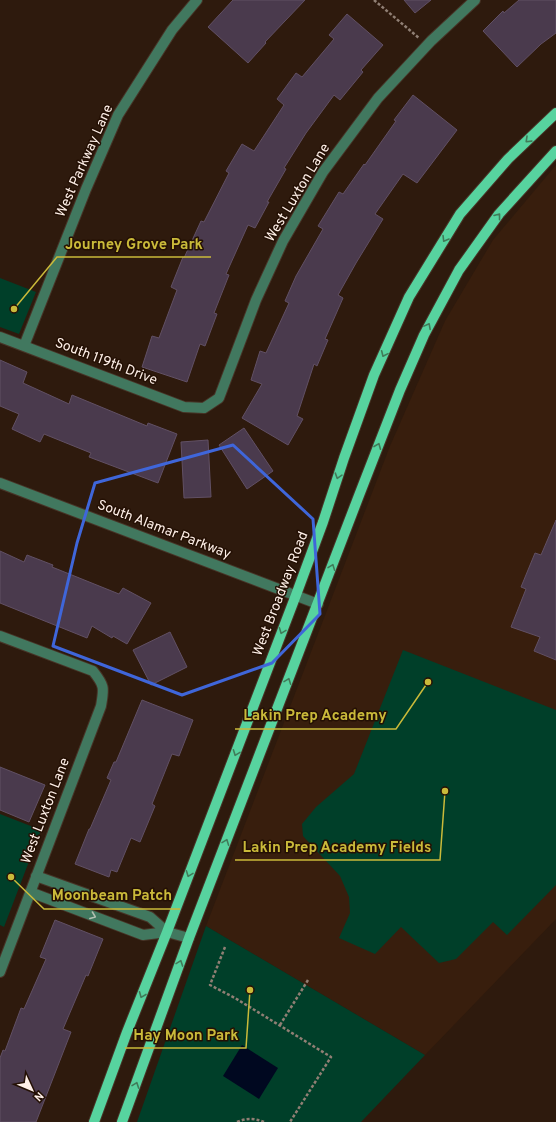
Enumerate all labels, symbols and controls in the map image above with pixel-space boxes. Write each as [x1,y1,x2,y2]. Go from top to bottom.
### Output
street label: West Parkway Lane [53,102,117,220]
one-way arrow [525,135,533,143]
street label: West Luxton Lane [262,141,334,245]
one-way arrow [493,214,500,221]
callout: Journey Grove Park [57,230,211,257]
one-way arrow [442,235,450,242]
text: Journey Grove Park [65,236,203,255]
one-way arrow [424,323,431,330]
street label: South 119th Drive [52,335,160,389]
one-way arrow [381,349,389,357]
one-way arrow [374,442,382,449]
one-way arrow [335,472,343,479]
street label: South Alamar Parkway [95,497,233,563]
street label: West Broadway Road [249,529,313,659]
one-way arrow [327,564,335,571]
one-way arrow [278,628,286,635]
one-way arrow [284,678,292,685]
callout: Lakin Prep Academy [235,702,396,729]
text: Lakin Prep Academy [243,707,387,726]
one-way arrow [232,749,240,756]
street label: West Luxton Lane [18,756,74,866]
callout: Lakin Prep Academy Fields [235,833,440,860]
one-way arrow [222,838,230,845]
text: Lakin Prep Academy Fields [243,839,431,858]
one-way arrow [186,871,194,878]
callout: Moonbeam Patch [44,882,180,909]
text: Moonbeam Patch [52,887,172,906]
one-way arrow [90,911,97,919]
one-way arrow [175,960,184,967]
one-way arrow [138,992,146,999]
callout: Hay Moon Park [125,1021,246,1048]
text: Hay Moon Park [133,1027,239,1046]
north arrow [12,1070,52,1110]
one-way arrow [131,1082,139,1089]
text: N [31,1089,46,1104]

